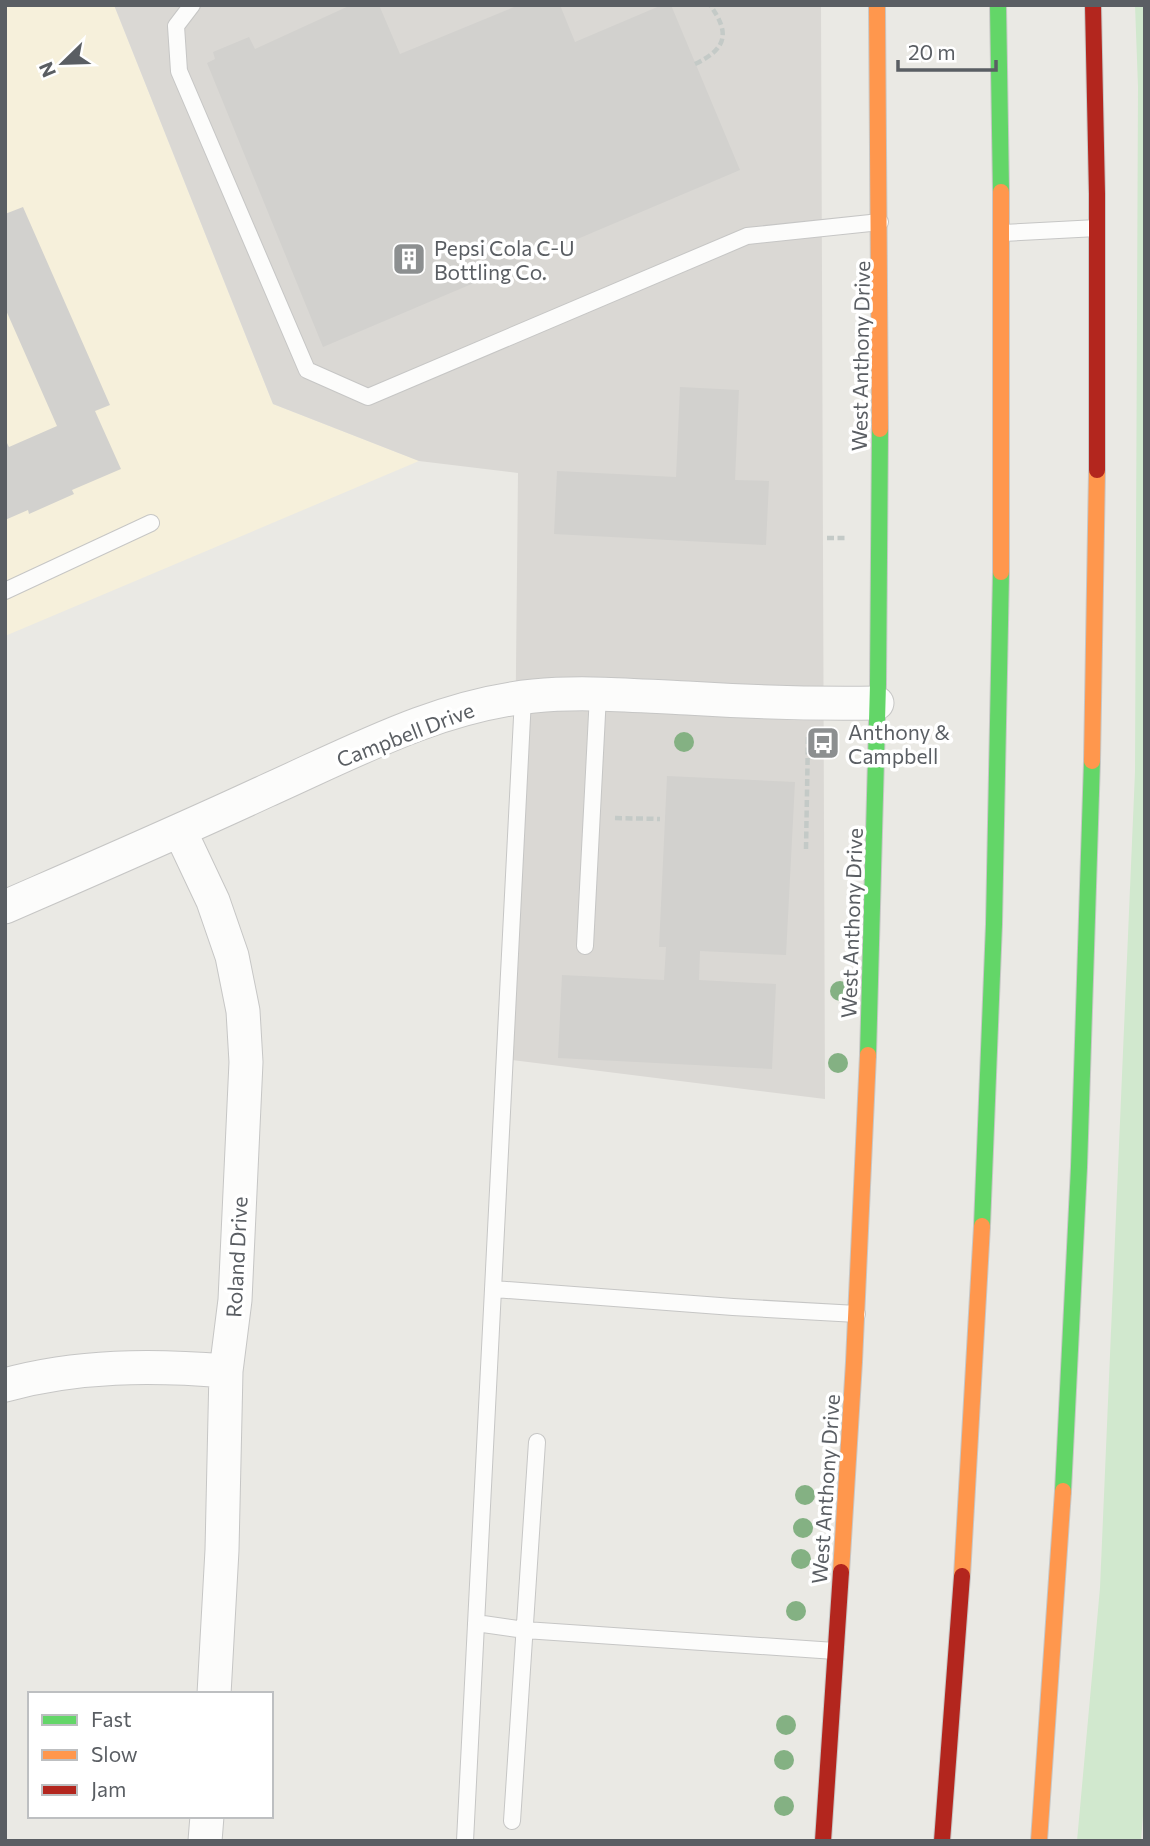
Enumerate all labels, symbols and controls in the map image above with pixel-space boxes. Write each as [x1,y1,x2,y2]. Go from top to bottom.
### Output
north arrow [28,28,98,98]
scale bar [898,28,996,72]
text: 20 m [908,39,956,64]
text: N [34,59,60,81]
place label: Pepsi Cola C-U Bottling Co. [434,235,575,284]
building icon: Pepsi Cola C-U Bottling Co. [390,240,428,278]
street label: West Anthony Drive [846,261,874,451]
street label: Campbell Drive [333,696,477,772]
place label: Anthony & Campbell [848,719,950,768]
bus stop icon: Anthony & Campbell [804,724,842,762]
street label: West Anthony Drive [835,827,867,1019]
street label: Roland Drive [220,1196,252,1318]
street label: West Anthony Drive [806,1393,844,1585]
legend [28,1692,273,1818]
text: Fast [91,1706,132,1731]
text: Slow [91,1741,138,1766]
text: Jam [91,1776,126,1801]

